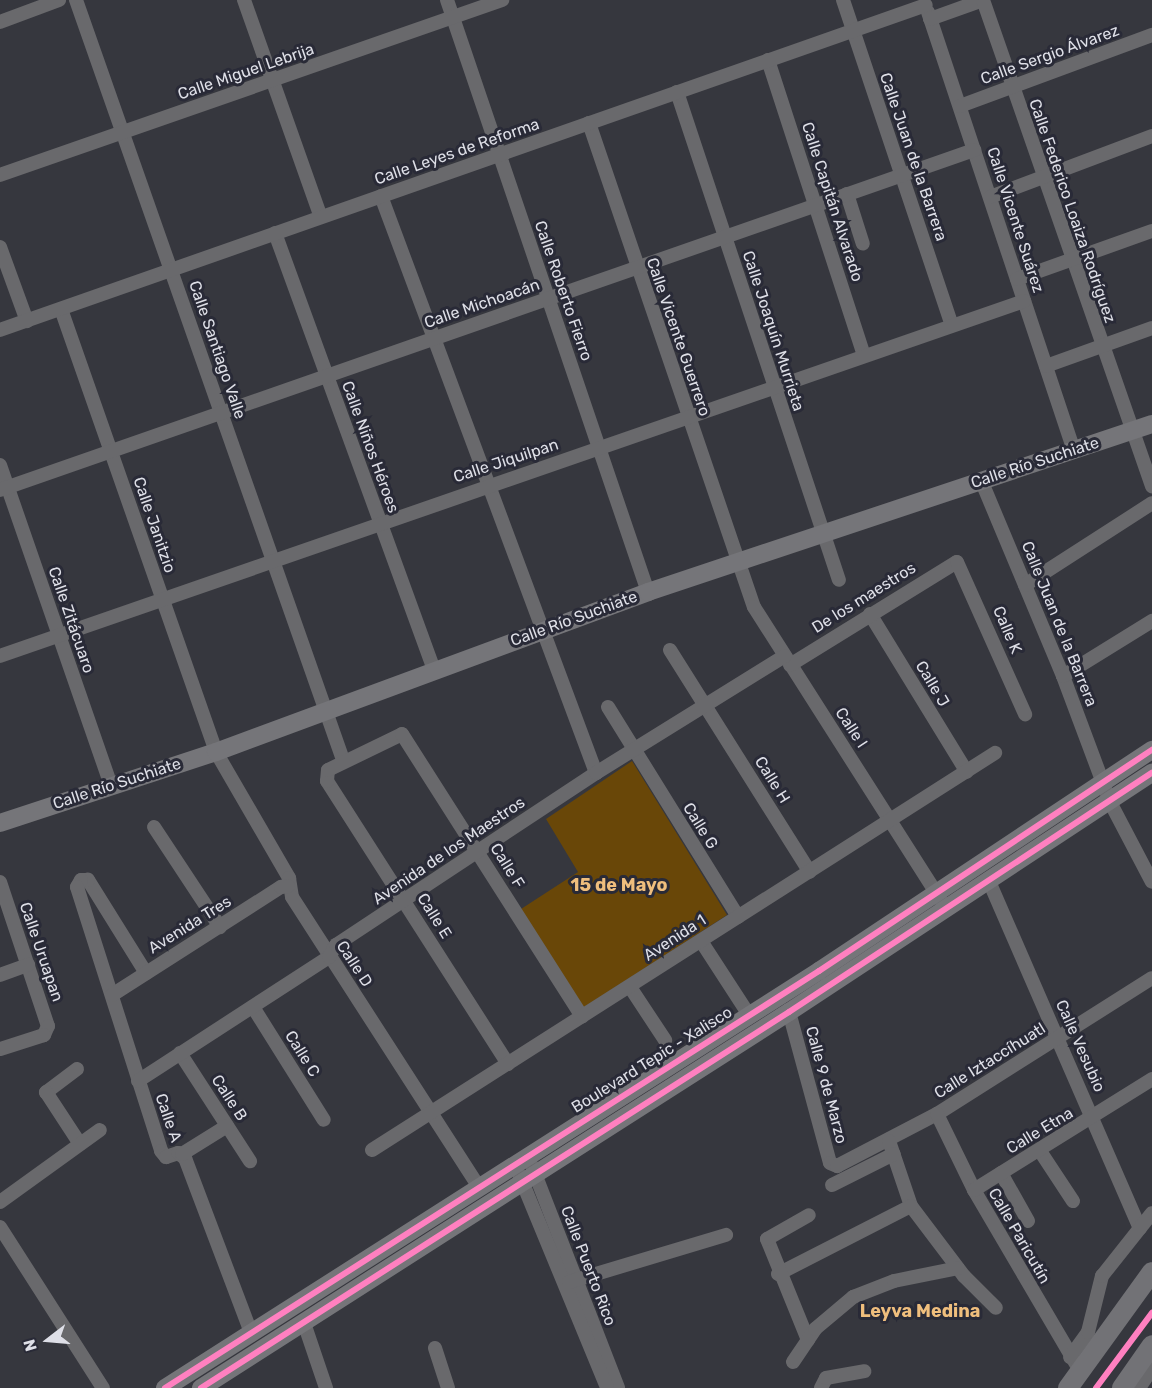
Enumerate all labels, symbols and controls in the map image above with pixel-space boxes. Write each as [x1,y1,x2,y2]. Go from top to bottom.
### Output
street label: Calle Sergio Álvarez [978,21,1122,89]
street label: Calle Miguel Lebrija [175,40,317,104]
street label: Calle Juan de la Barrera [875,70,951,244]
street label: Calle Federico Loaiza Rodríguez [1025,97,1119,325]
street label: Calle Leyes de Reforma [372,115,542,189]
street label: Calle Capitán Alvarado [797,120,867,284]
street label: Calle Vicente Suárez [982,145,1048,295]
street label: Calle Roberto Fierro [530,218,596,364]
street label: Calle Joaquín Murrieta [738,248,808,414]
street label: Calle Vicente Guerrero [642,255,714,419]
street label: Calle Michoacán [422,275,542,333]
street label: Calle Santiago Valle [184,278,250,422]
street label: Calle Niños Héroes [337,379,403,515]
street label: Calle Río Suchiate [969,433,1101,493]
street label: Calle Jiquilpan [451,435,561,487]
street label: Calle Janitzio [129,475,179,575]
street label: Calle Juan de la Barrera [1017,539,1101,709]
street label: De los maestros [809,558,919,638]
street label: Calle Zitácuaro [44,564,98,676]
street label: Calle Río Suchiate [508,587,640,651]
street label: Calle K [988,603,1026,657]
street label: Calle J [911,658,953,710]
street label: Calle I [831,704,871,752]
street label: Calle H [750,753,794,807]
street label: Calle Río Suchiate [51,754,183,814]
street label: Avenida de los Maestros [369,793,529,909]
street label: Calle G [678,799,722,853]
street label: Calle F [486,840,528,892]
district label: 15 de Mayo [571,874,667,896]
street label: Calle E [413,890,455,942]
street label: Avenida Tres [145,892,235,958]
street label: Calle Uruapan [15,900,67,1004]
street label: Avenida 1 [640,911,710,965]
street label: Calle D [332,937,376,991]
street label: Calle Vesubio [1051,997,1109,1095]
street label: Boulevard Tepic - Xalisco [568,1003,736,1117]
street label: Calle Iztaccíhuatl [931,1019,1049,1103]
street label: Calle 9 de Marzo [801,1024,851,1146]
street label: Calle C [280,1027,324,1081]
street label: Calle B [207,1071,251,1125]
street label: Calle A [151,1091,185,1145]
street label: Calle Etna [1003,1104,1077,1158]
street label: Calle Paricutín [984,1185,1054,1287]
street label: Calle Puerto Rico [556,1203,620,1329]
district label: Leyva Medina [860,1300,980,1322]
north arrow [18,1310,78,1370]
text: N [19,1337,41,1353]

